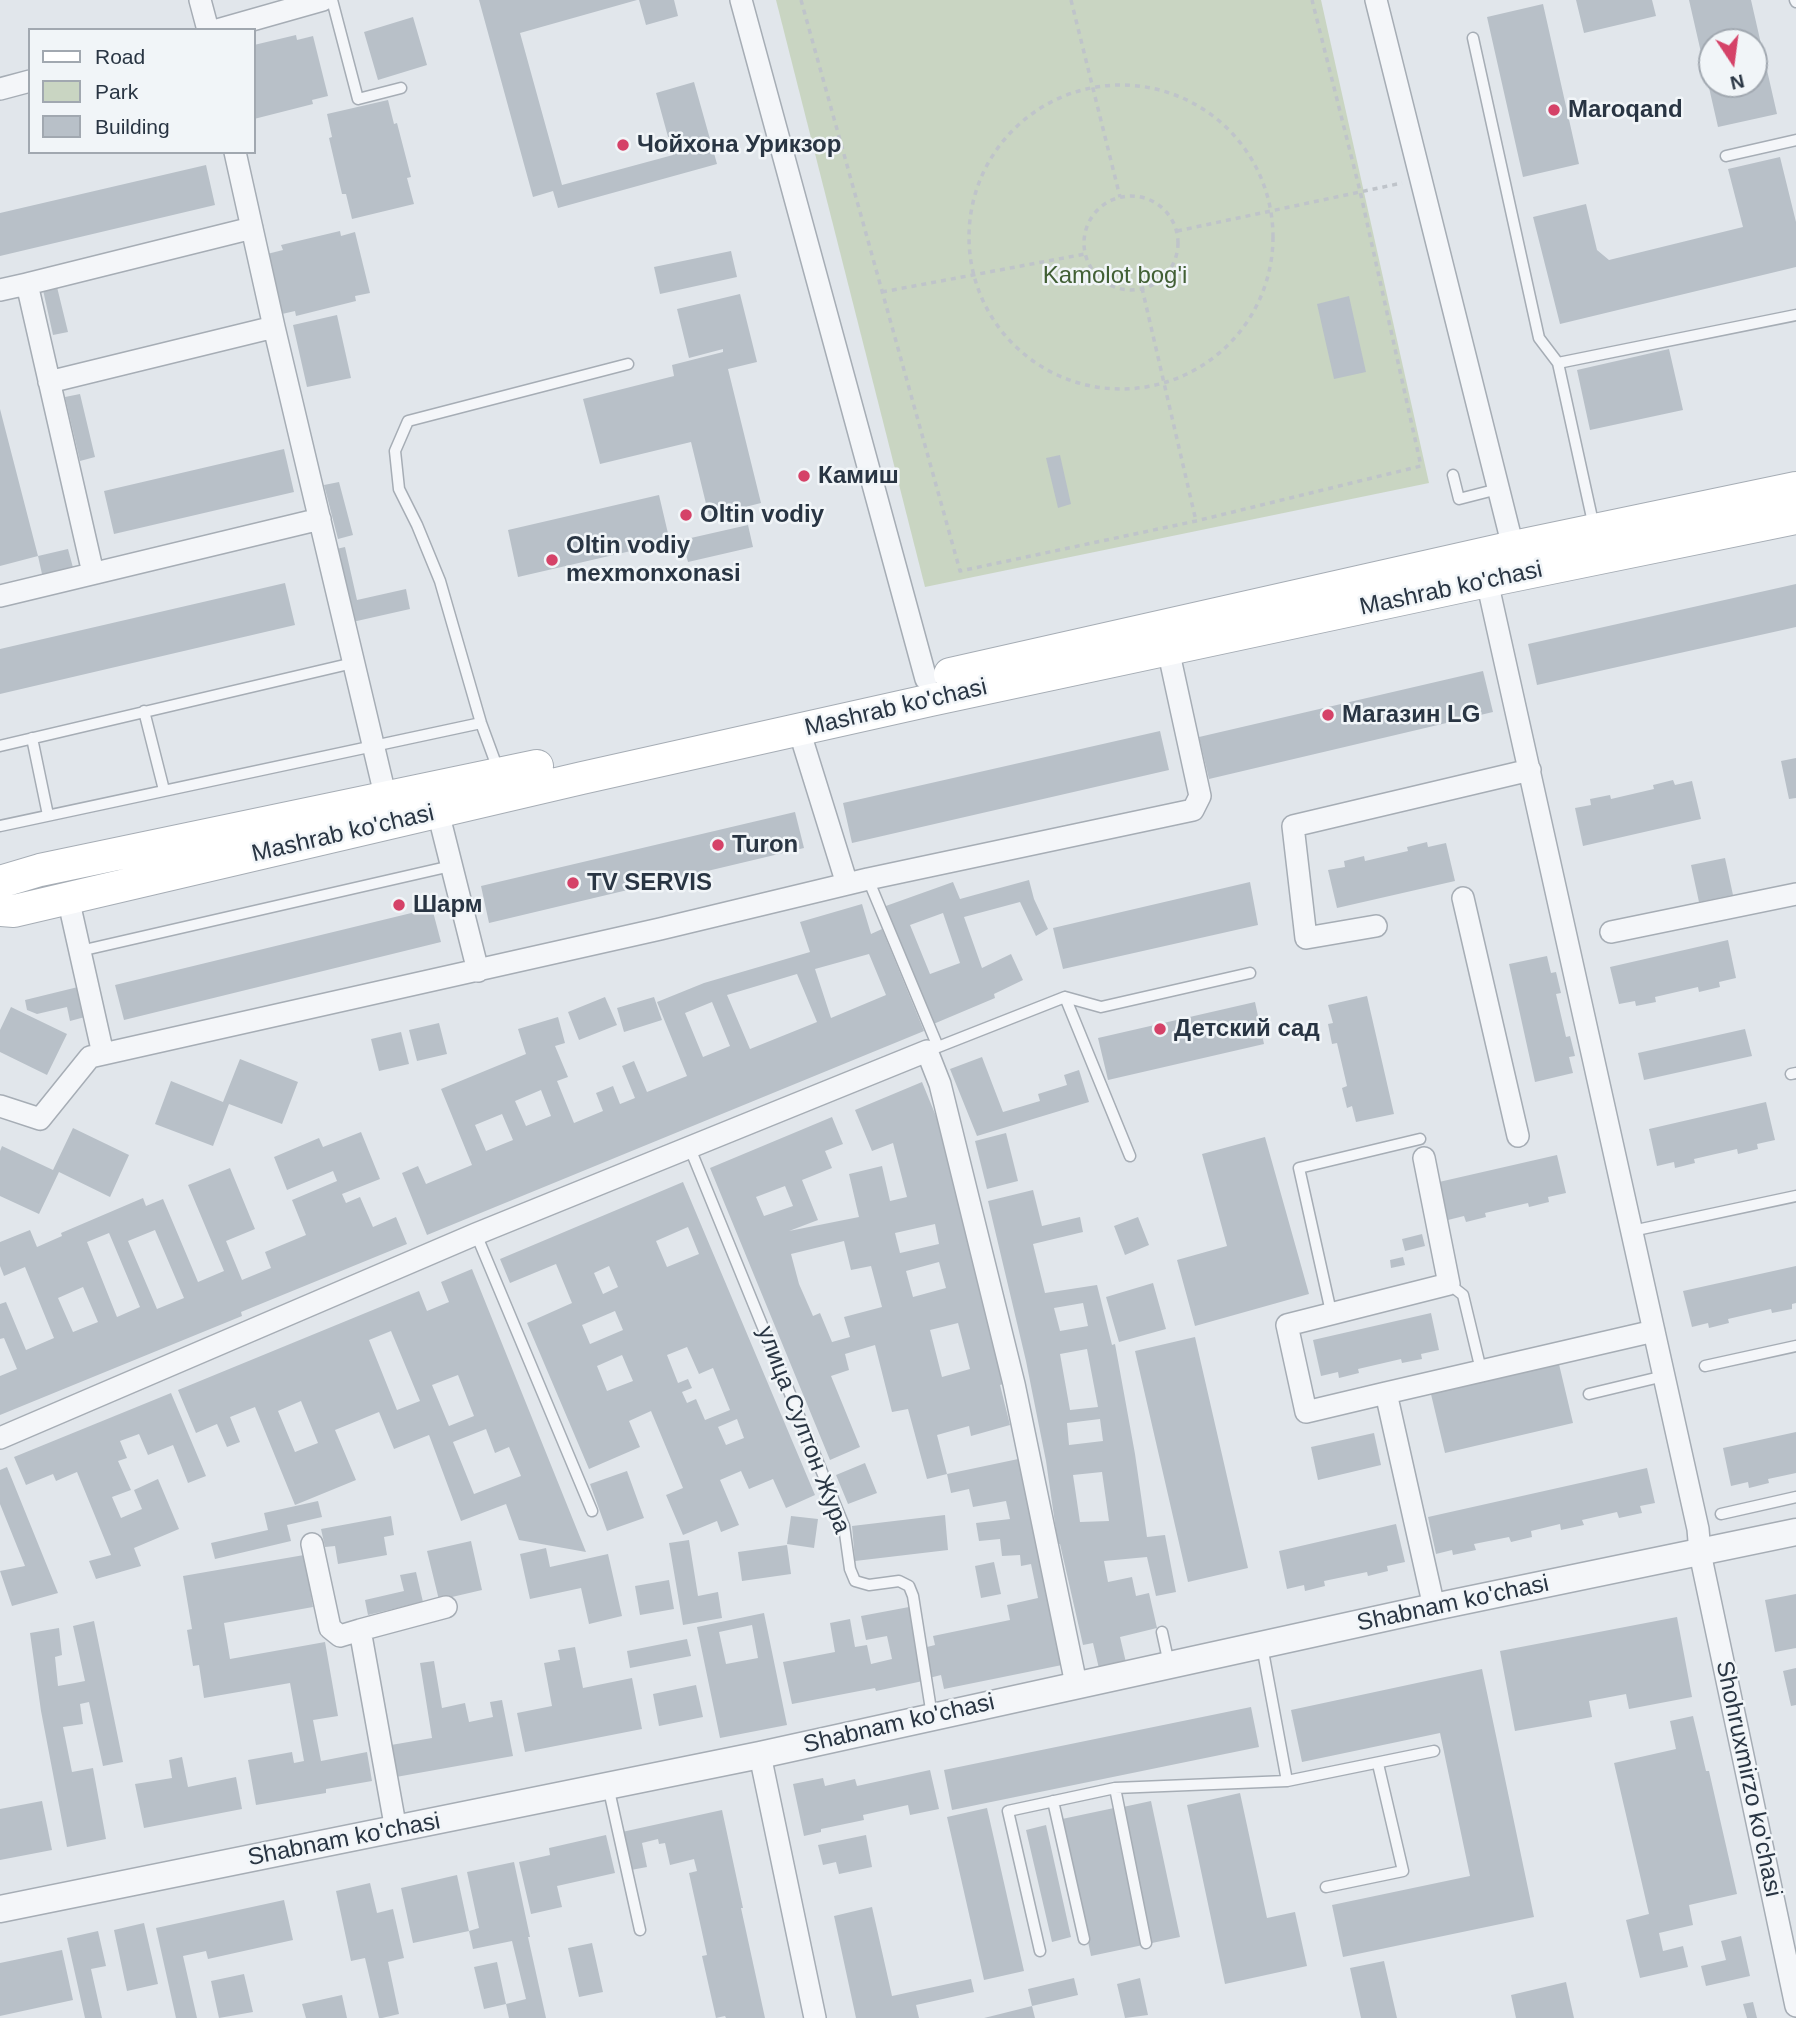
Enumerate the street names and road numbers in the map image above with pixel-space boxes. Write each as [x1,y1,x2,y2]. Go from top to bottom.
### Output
street label: Mashrab ko'chasi [1357,556,1545,622]
street label: Mashrab ko'chasi [802,673,990,743]
street label: Mashrab ko'chasi [249,799,437,869]
street label: улица Султон Жура [750,1322,856,1538]
street label: Shabnam ko'chasi [1354,1570,1552,1638]
street label: Shohruxmirzo ko'chasi [1709,1658,1787,1900]
street label: Shabnam ko'chasi [801,1688,997,1760]
street label: Shabnam ko'chasi [245,1807,443,1873]

